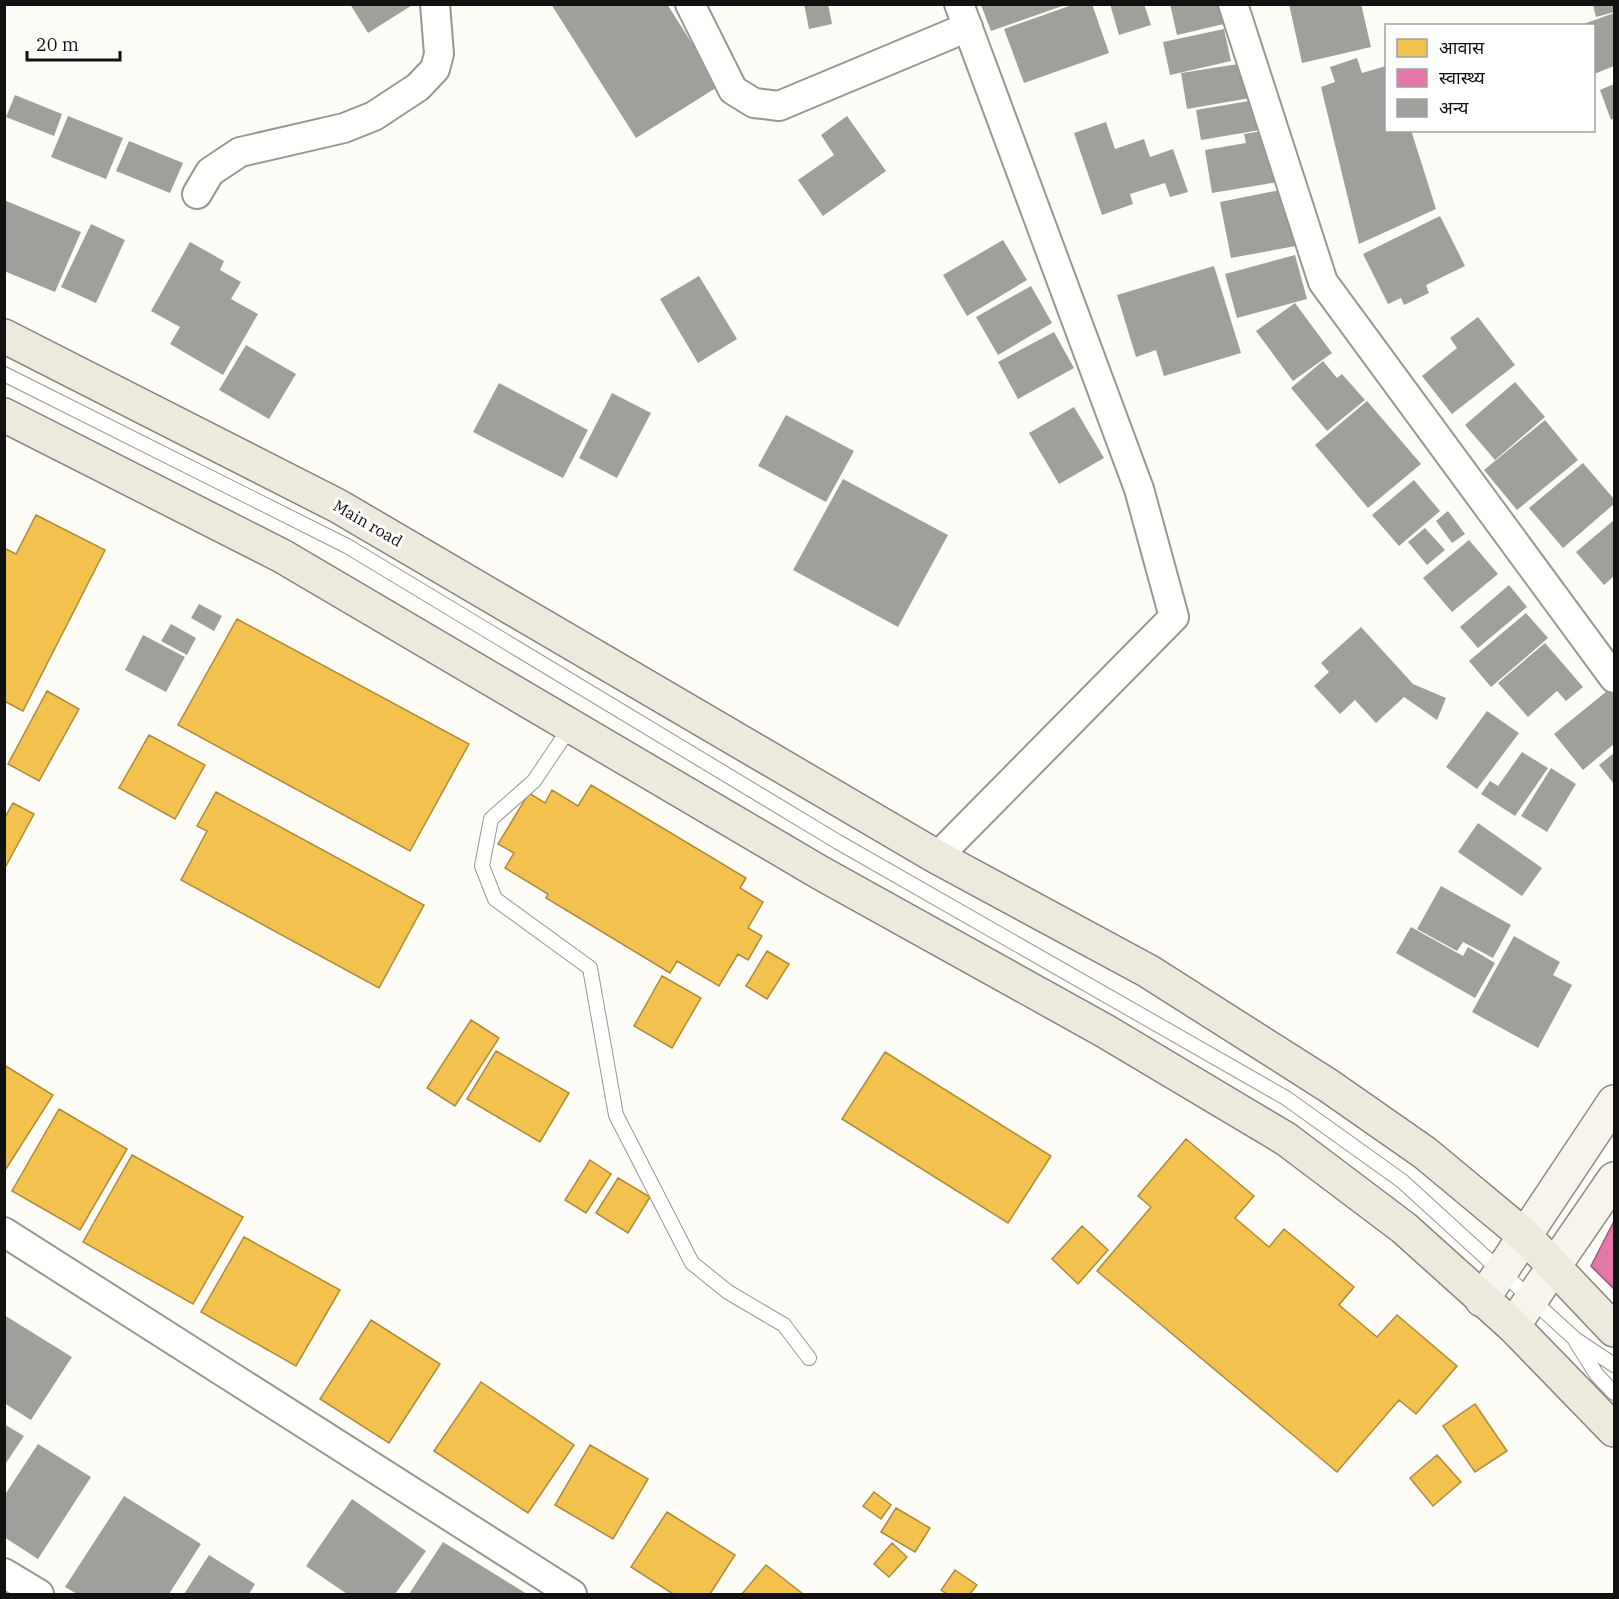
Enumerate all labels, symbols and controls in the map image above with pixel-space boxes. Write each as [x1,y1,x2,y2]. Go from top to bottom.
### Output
scale bar [27,24,120,62]
legend [1385,24,1595,132]
text: 20 m [36,33,79,56]
text: आवास [1439,36,1485,59]
text: स्वास्थ्य [1439,66,1485,89]
text: अन्य [1439,96,1469,119]
street label: Main road [330,495,406,551]

